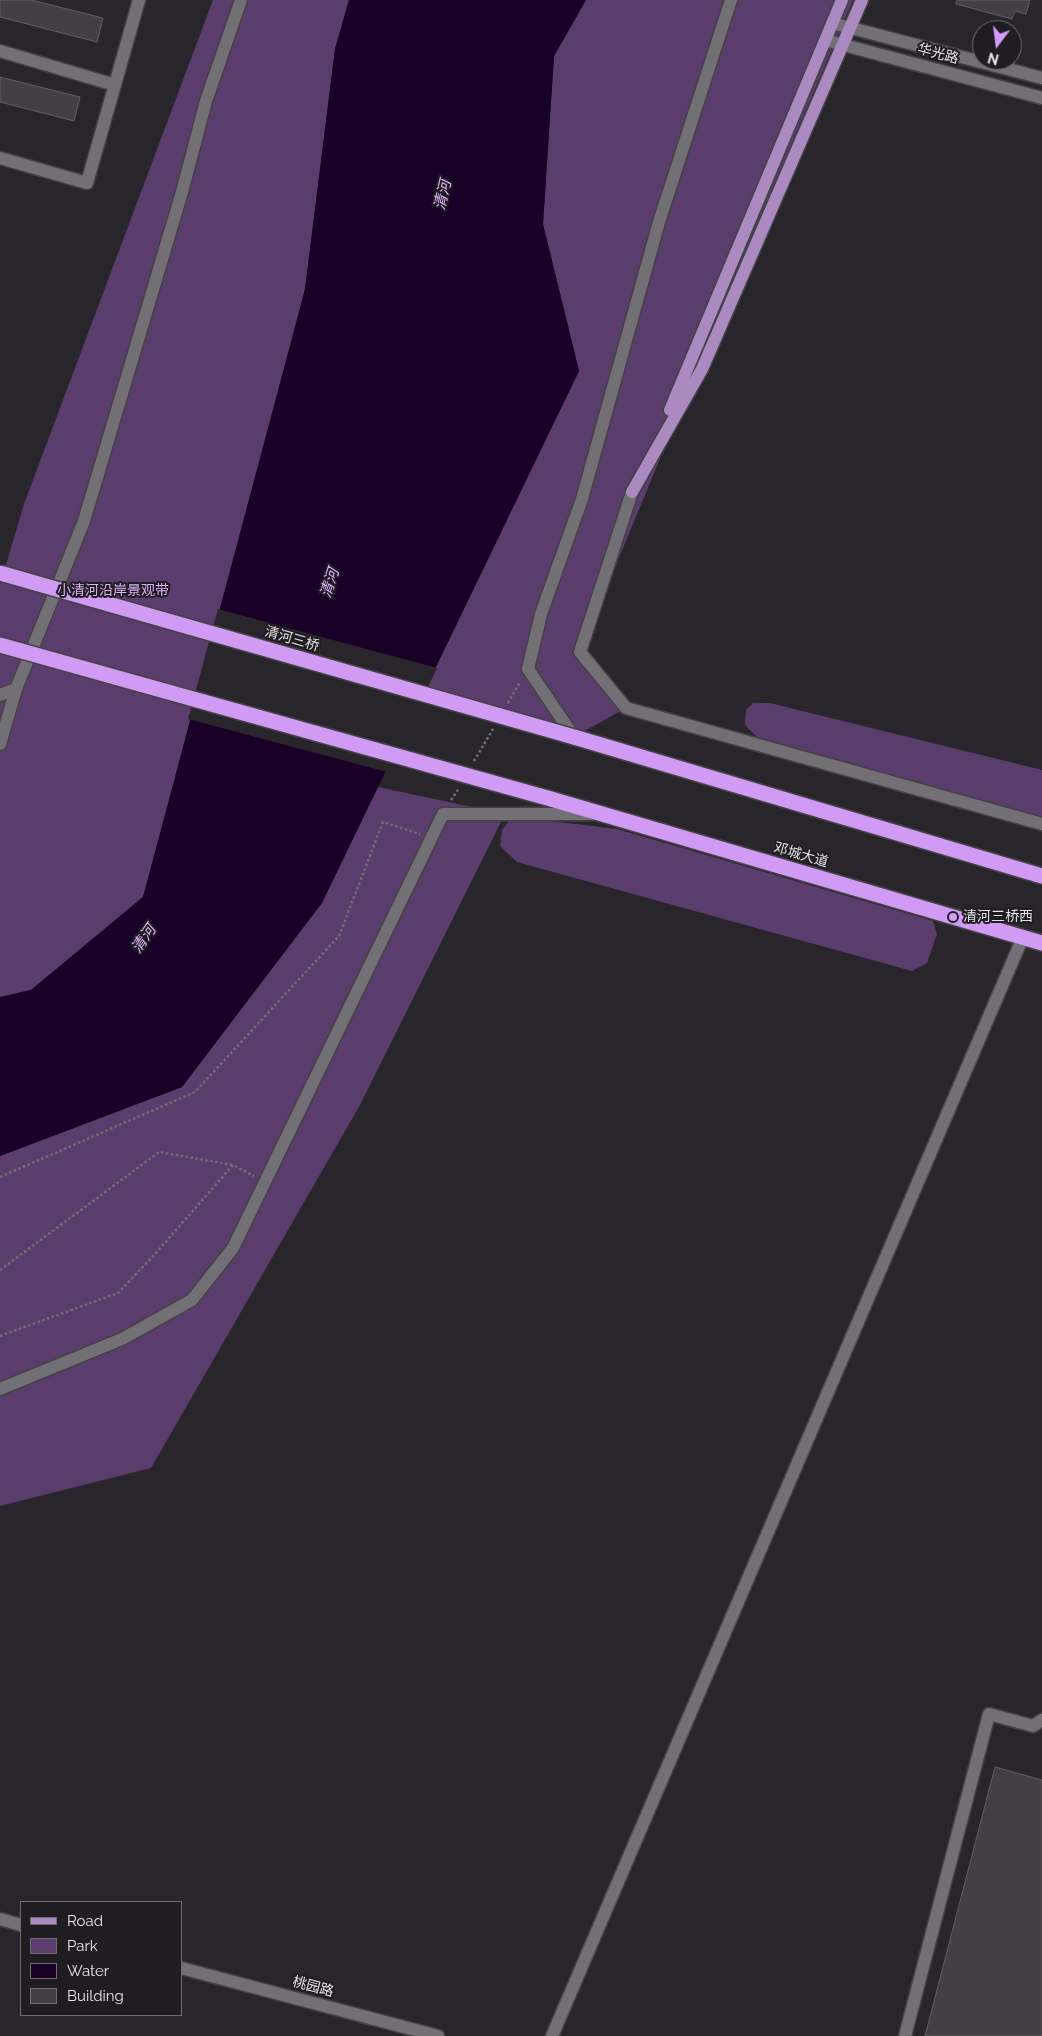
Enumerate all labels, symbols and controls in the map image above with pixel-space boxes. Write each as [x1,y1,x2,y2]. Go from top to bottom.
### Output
north arrow [972,20,1022,70]
street label: 华光路 [916,40,960,68]
text: N [986,49,1001,68]
water label: 清河 [431,178,455,212]
water label: 清河 [317,566,343,600]
park label: 小清河沿岸景观带 [57,583,169,599]
street label: 清河三桥 [263,623,321,655]
street label: 邓城大道 [772,839,830,871]
place label: 清河三桥西 [963,909,1033,925]
marker: 清河三桥西 [947,911,959,923]
water label: 清河 [128,922,160,956]
legend [20,1901,182,2016]
text: Road [67,1912,103,1930]
text: Park [67,1937,98,1955]
text: Water [67,1962,109,1980]
street label: 桃园路 [291,1973,335,2001]
text: Building [67,1987,124,2005]

